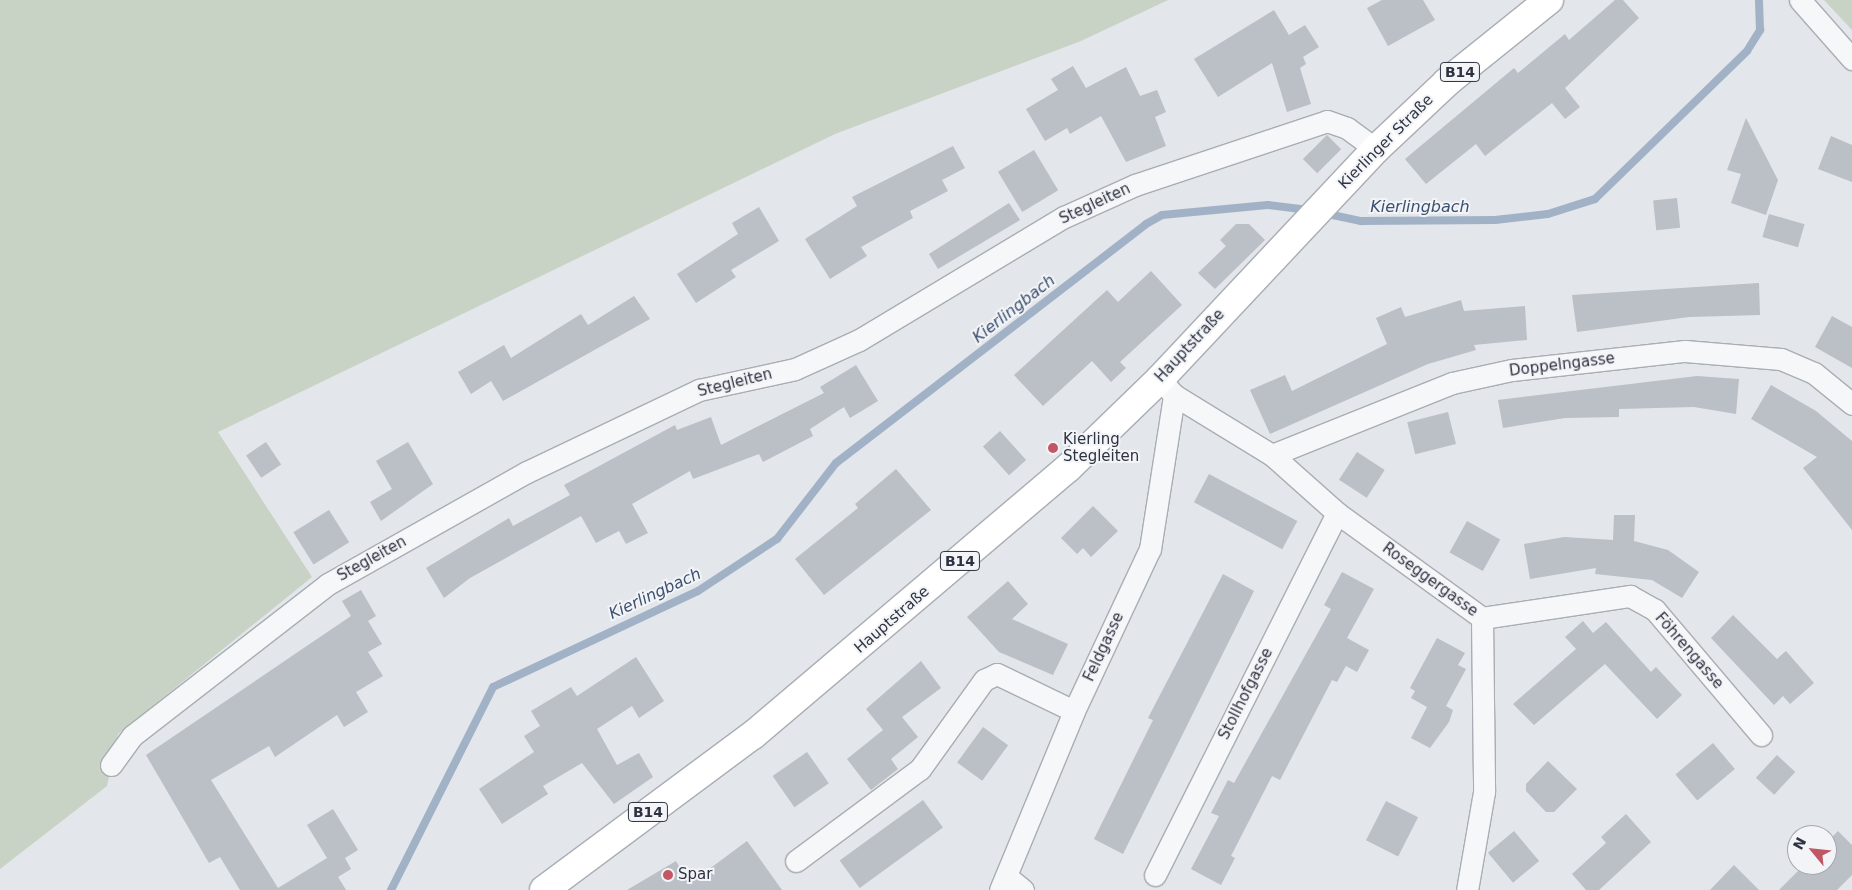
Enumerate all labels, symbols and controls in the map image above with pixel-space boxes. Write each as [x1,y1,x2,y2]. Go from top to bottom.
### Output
road number: B14 [1439,61,1481,84]
street label: Kierlinger Straße [1335,91,1437,193]
street label: Stegleiten [1057,180,1133,228]
water label: Kierlingbach [1370,197,1470,217]
water label: Kierlingbach [969,271,1059,347]
street label: Hauptstraße [1152,306,1228,386]
street label: Doppelngasse [1508,350,1616,380]
street label: Stegleiten [696,365,774,401]
place label: Kierling Stegleiten [1063,430,1139,465]
marker: Kierling Stegleiten [1047,442,1059,454]
street label: Stegleiten [334,533,410,585]
street label: Roseggergasse [1379,539,1481,621]
road number: B14 [939,550,981,572]
water label: Kierlingbach [606,564,704,624]
street label: Hauptstraße [851,583,933,657]
street label: Föhrengasse [1651,609,1727,693]
street label: Feldgasse [1080,610,1128,684]
street label: Stollhofgasse [1215,645,1277,743]
road number: B14 [627,800,669,824]
north arrow [1787,825,1837,875]
text: N [1790,834,1809,852]
place label: Spar [678,866,712,884]
marker: Spar [662,869,674,881]

